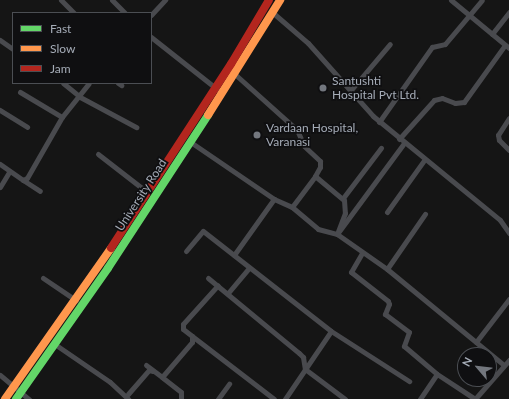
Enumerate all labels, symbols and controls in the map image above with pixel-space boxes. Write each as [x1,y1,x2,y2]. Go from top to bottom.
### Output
legend [12,12,152,84]
text: Fast [50,21,71,36]
text: Slow [50,41,75,56]
text: Jam [50,61,71,76]
place label: Santushti Hospital Pvt Ltd. [332,74,419,102]
marker: Santushti Hospital Pvt Ltd. [317,82,329,94]
place label: Vardaan Hospital, Varanasi [266,121,358,149]
marker: Vardaan Hospital, Varanasi [251,129,263,141]
street label: University Road [112,156,170,234]
north arrow [457,347,497,387]
text: N [459,355,475,368]

